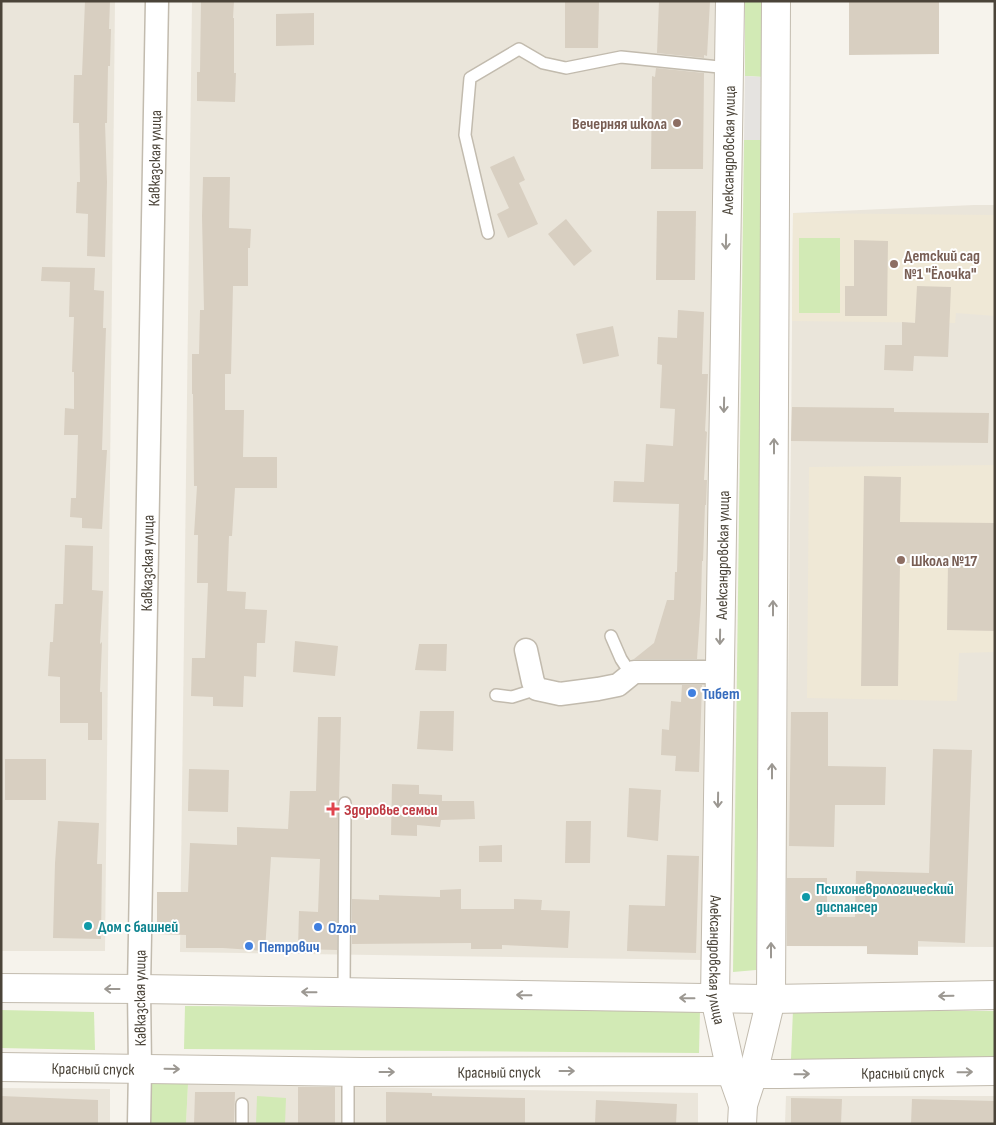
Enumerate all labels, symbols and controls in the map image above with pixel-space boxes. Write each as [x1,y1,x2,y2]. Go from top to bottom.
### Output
street label: Александровская улица [719,85,740,216]
street label: Кавказская улица [145,110,166,207]
place label: Вечерняя школа [572,115,667,134]
marker: Вечерняя школа [671,117,683,129]
one-way arrow [721,234,731,250]
place label: Детский сад №1 "Ёлочка" [904,247,980,284]
marker: Детский сад №1 "Ёлочка" [888,258,900,270]
one-way arrow [719,396,729,413]
one-way arrow [769,438,779,454]
street label: Александровская улица [713,490,734,621]
street label: Кавказская улица [138,515,159,612]
place label: Школа №17 [911,552,977,571]
marker: Школа №17 [895,554,907,566]
one-way arrow [768,600,778,616]
one-way arrow [715,629,725,645]
place label: Тибет [702,685,740,704]
marker: Тибет [686,687,698,699]
one-way arrow [767,763,777,779]
one-way arrow [713,792,723,808]
place label: Здоровье семьи [344,801,437,820]
marker: Здоровье семьи [326,802,340,816]
place label: Психоневрологический диспансер [816,880,954,917]
marker: Психоневрологический диспансер [800,891,812,903]
street label: Александровская улица [704,894,728,1026]
place label: Дом с башней [98,918,178,937]
place label: Ozon [328,919,356,938]
marker: Дом с башней [82,920,94,932]
marker: Ozon [312,921,324,933]
place label: Петрович [259,938,320,957]
marker: Петрович [243,940,255,952]
one-way arrow [766,943,776,959]
street label: Кавказская улица [131,950,151,1046]
one-way arrow [104,984,120,994]
one-way arrow [302,987,318,997]
one-way arrow [517,990,533,1000]
one-way arrow [938,991,954,1001]
one-way arrow [679,993,696,1003]
street label: Красный спуск [51,1060,136,1080]
one-way arrow [164,1064,180,1074]
street label: Красный спуск [457,1064,541,1083]
street label: Красный спуск [861,1064,945,1084]
one-way arrow [379,1067,395,1077]
one-way arrow [559,1067,575,1076]
one-way arrow [956,1067,972,1077]
one-way arrow [794,1069,810,1079]

